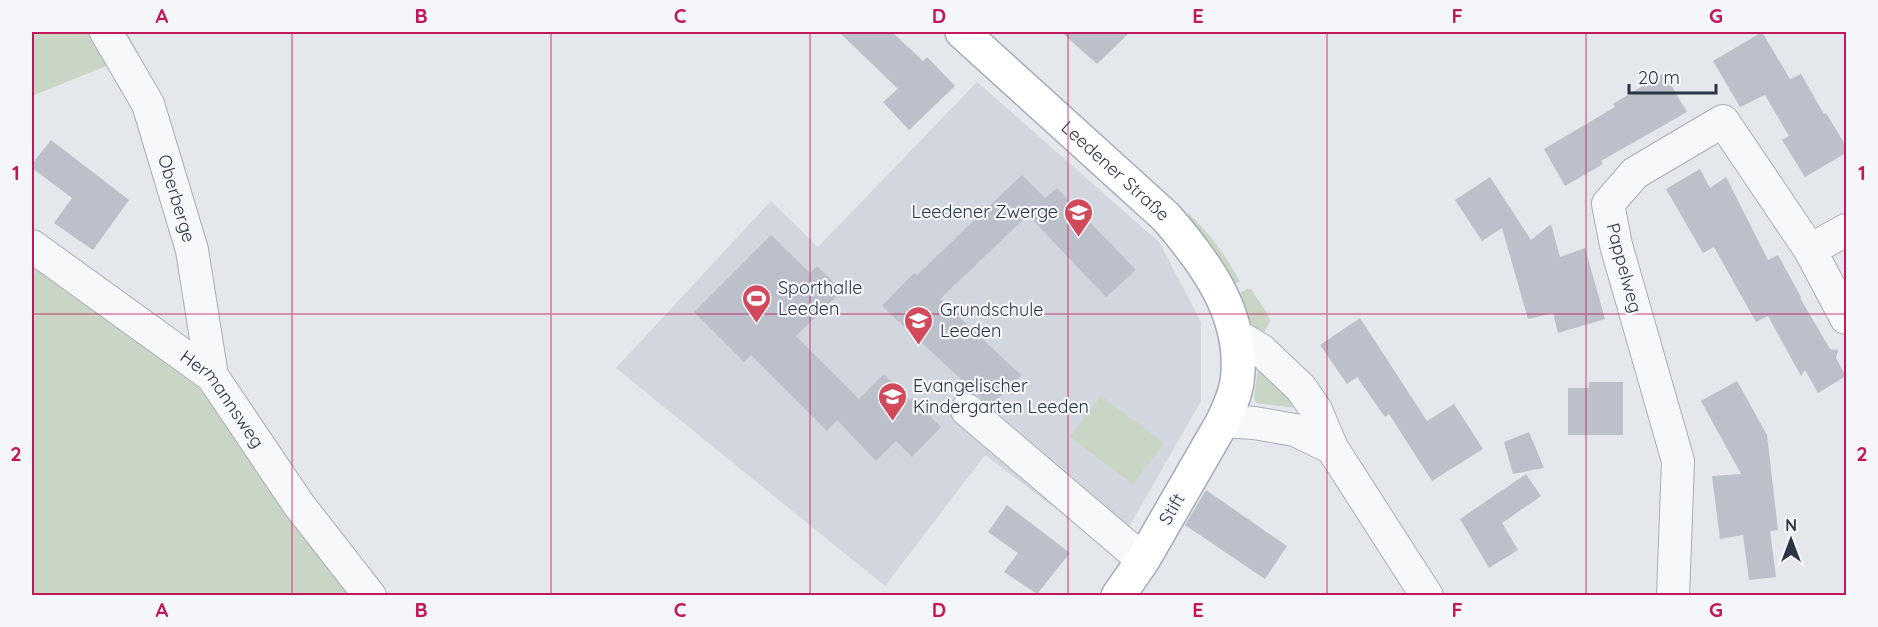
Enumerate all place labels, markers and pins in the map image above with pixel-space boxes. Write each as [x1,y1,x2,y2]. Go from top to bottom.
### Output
school or university icon: Leedener Zwerge [1063,196,1095,238]
place label: Leedener Zwerge [912,200,1058,223]
place label: Sporthalle Leeden [778,276,862,320]
sports icon: Sporthalle Leeden [741,282,773,324]
place label: Grundschule Leeden [940,298,1043,342]
school or university icon: Grundschule Leeden [903,304,935,346]
place label: Evangelischer Kindergarten Leeden [913,374,1089,418]
school or university icon: Evangelischer Kindergarten Leeden [876,380,908,422]

